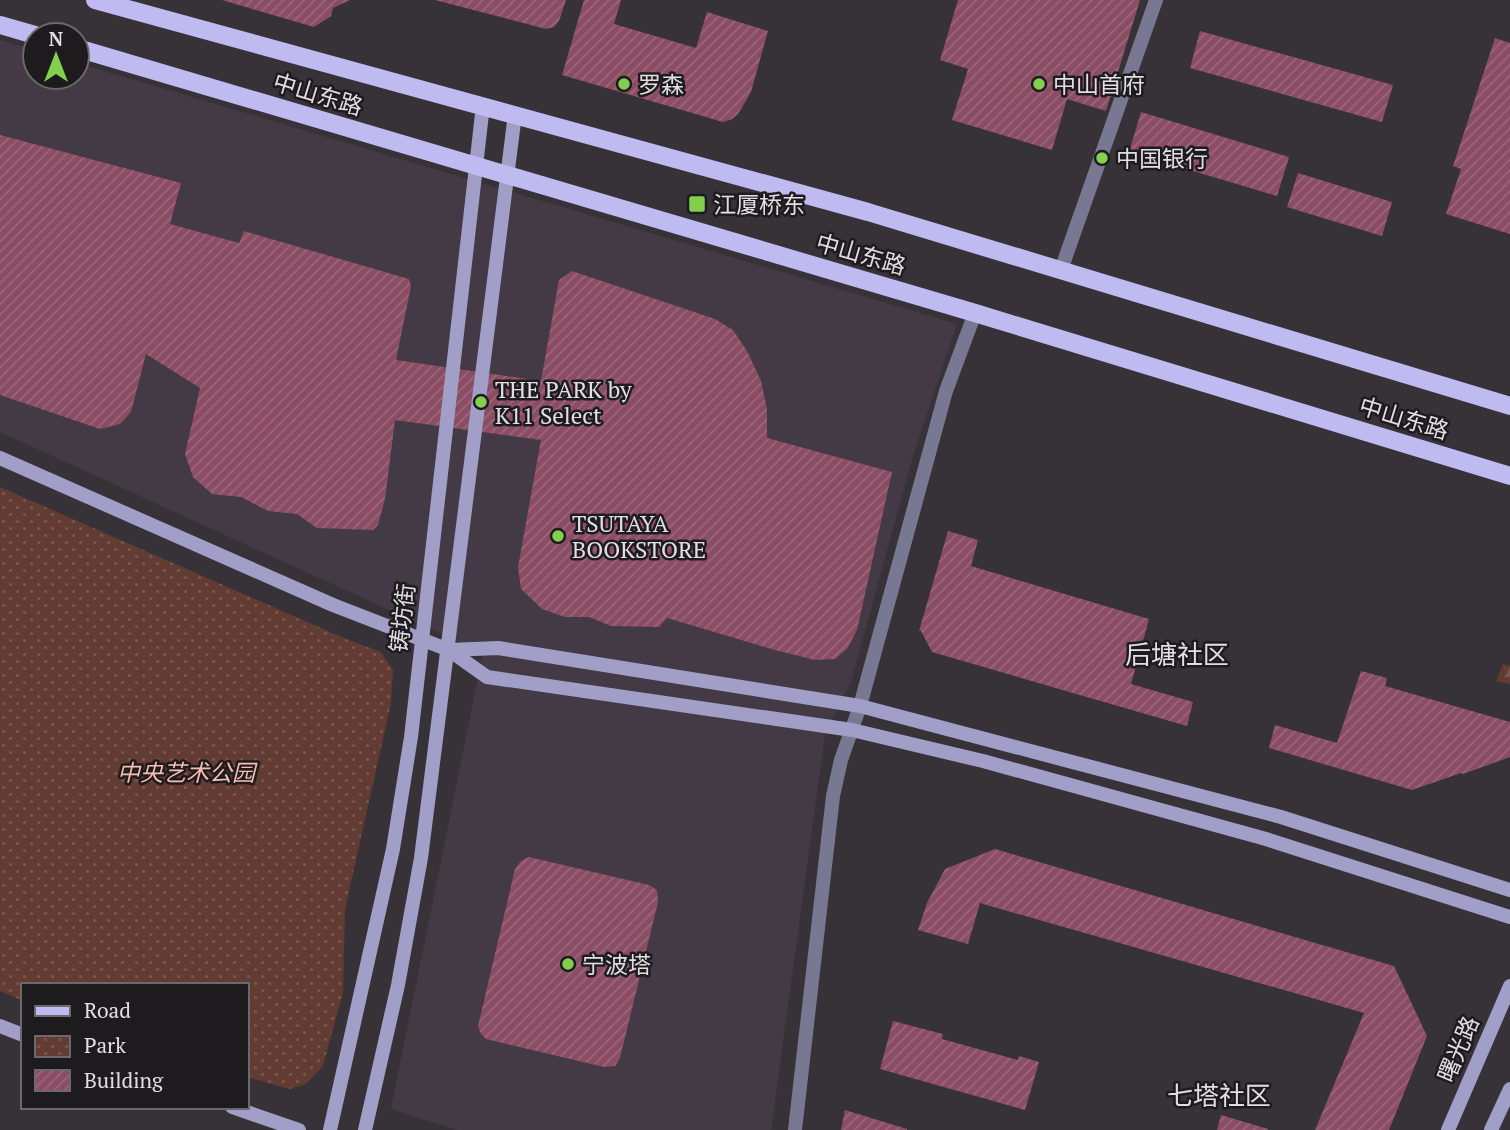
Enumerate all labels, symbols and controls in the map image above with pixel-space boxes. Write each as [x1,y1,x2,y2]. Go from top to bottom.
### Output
north arrow [21,21,91,91]
text: N [49,26,64,51]
street label: 中山东路 [269,66,367,122]
place label: 罗森 [638,69,684,100]
place label: 中山首府 [1053,69,1145,100]
marker: 罗森 [616,76,632,92]
marker: 中山首府 [1031,76,1047,92]
place label: 中国银行 [1116,143,1208,174]
marker: 中国银行 [1094,150,1110,166]
place label: 江厦桥东 [713,189,805,220]
marker: 江厦桥东 [687,194,707,214]
street label: 中山东路 [813,226,909,282]
place label: THE PARK by K11 Select [495,374,632,431]
street label: 中山东路 [1355,390,1453,446]
marker: THE PARK by K11 Select [473,394,489,410]
place label: TSUTAYA BOOKSTORE [572,508,706,565]
marker: TSUTAYA BOOKSTORE [550,528,566,544]
street label: 铸坊街 [382,582,422,654]
district label: 后塘社区 [1125,637,1229,671]
park label: 中央艺术公园 [117,757,258,788]
place label: 宁波塔 [582,949,651,980]
marker: 宁波塔 [560,956,576,972]
legend [21,983,248,1109]
text: Road [84,996,131,1024]
street label: 曙光路 [1430,1011,1486,1087]
text: Park [84,1031,126,1059]
text: Building [84,1066,164,1094]
district label: 七塔社区 [1167,1078,1271,1112]

